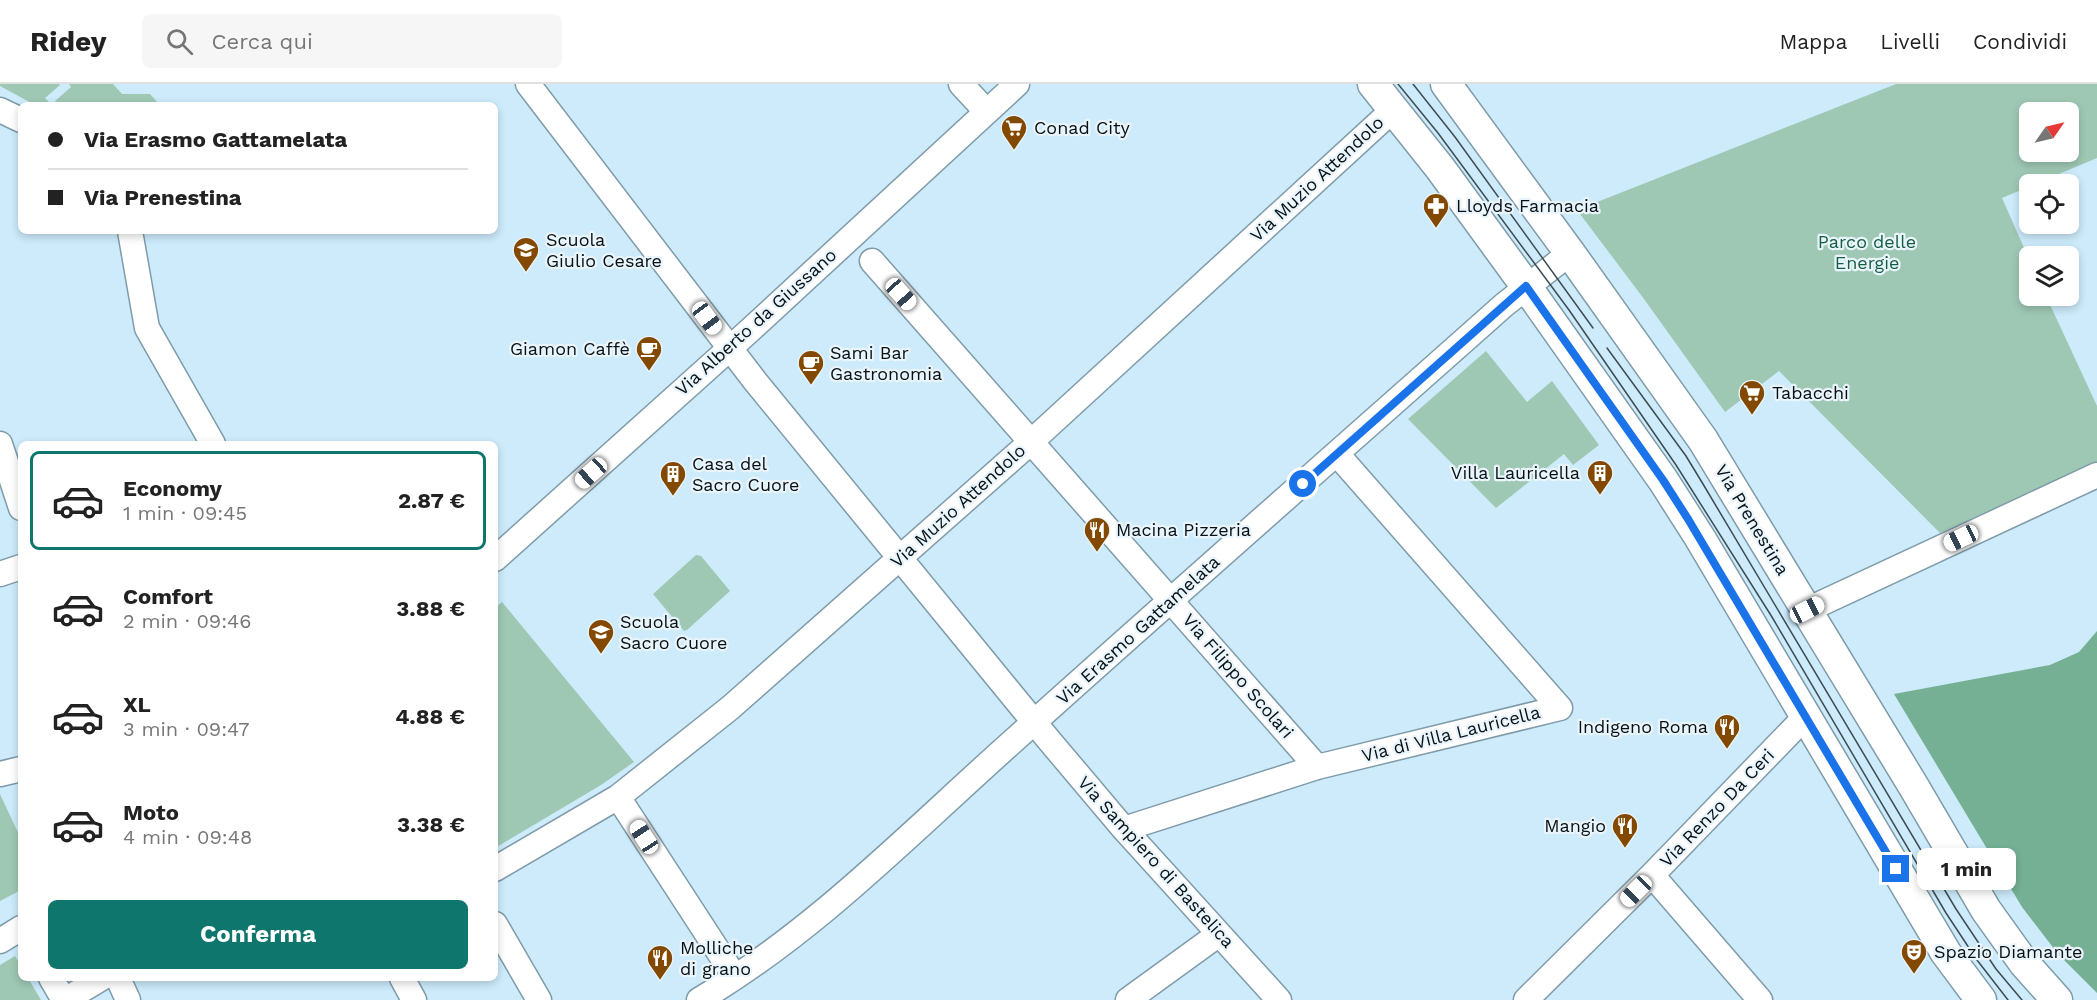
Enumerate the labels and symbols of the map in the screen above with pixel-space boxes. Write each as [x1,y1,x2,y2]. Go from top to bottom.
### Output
north arrow [2019,102,2079,162]
street label: Via Muzio Attendolo [1246,111,1388,246]
supermarket icon: Conad City [999,113,1029,151]
place label: Conad City [1034,117,1131,138]
pharmacy icon: Lloyds Farmacia [1421,191,1451,229]
place label: Lloyds Farmacia [1456,195,1599,216]
place label: Scuola Giulio Cesare [546,229,662,271]
park label: Parco delle Energie [1818,231,1916,273]
school or university icon: Scuola Giulio Cesare [511,235,541,273]
street label: Via Alberto da Giussano [671,244,840,399]
car [882,275,920,313]
car [689,298,725,338]
cafe icon: Giamon Caffè [634,334,664,372]
place label: Giamon Caffè [510,338,630,359]
place label: Sami Bar Gastronomia [830,342,942,384]
cafe icon: Sami Bar Gastronomia [796,348,826,386]
supermarket icon: Tabacchi [1737,378,1767,416]
place label: Tabacchi [1772,382,1849,403]
street label: Via Muzio Attendolo [886,439,1030,572]
place label: Casa del Sacro Cuore [692,453,799,495]
car [572,454,610,492]
building icon: Villa Lauricella [1585,458,1615,496]
building icon: Casa del Sacro Cuore [658,459,688,497]
street label: Via Prenestina [1711,461,1794,579]
place label: Villa Lauricella [1451,462,1580,483]
route start [1289,470,1316,497]
restaurant icon: Macina Pizzeria [1082,515,1112,553]
place label: Macina Pizzeria [1116,519,1251,540]
car [1941,522,1981,554]
street label: Via Erasmo Gattamelata [1052,551,1224,708]
car [1787,594,1827,626]
street label: Via Filippo Scolari [1179,609,1298,742]
place label: Scuola Sacro Cuore [620,611,727,653]
school or university icon: Scuola Sacro Cuore [586,617,616,655]
street label: Via di Villa Lauricella [1359,701,1542,766]
restaurant icon: Indigeno Roma [1712,712,1742,750]
place label: Indigeno Roma [1578,716,1708,737]
street label: Via Renzo Da Ceri [1655,744,1778,871]
street label: Via Sampiero di Bastelica [1074,772,1239,952]
restaurant icon: Mangio [1610,811,1640,849]
place label: Mangio [1544,815,1606,836]
car [627,817,661,857]
callout: 1 min [1917,848,2016,890]
route end [1882,855,1909,882]
car [1617,872,1655,910]
place label: Molliche di grano [680,937,753,979]
theatre icon: Spazio Diamante [1899,937,1929,975]
place label: Spazio Diamante [1934,941,2082,962]
restaurant icon: Molliche di grano [645,943,675,981]

